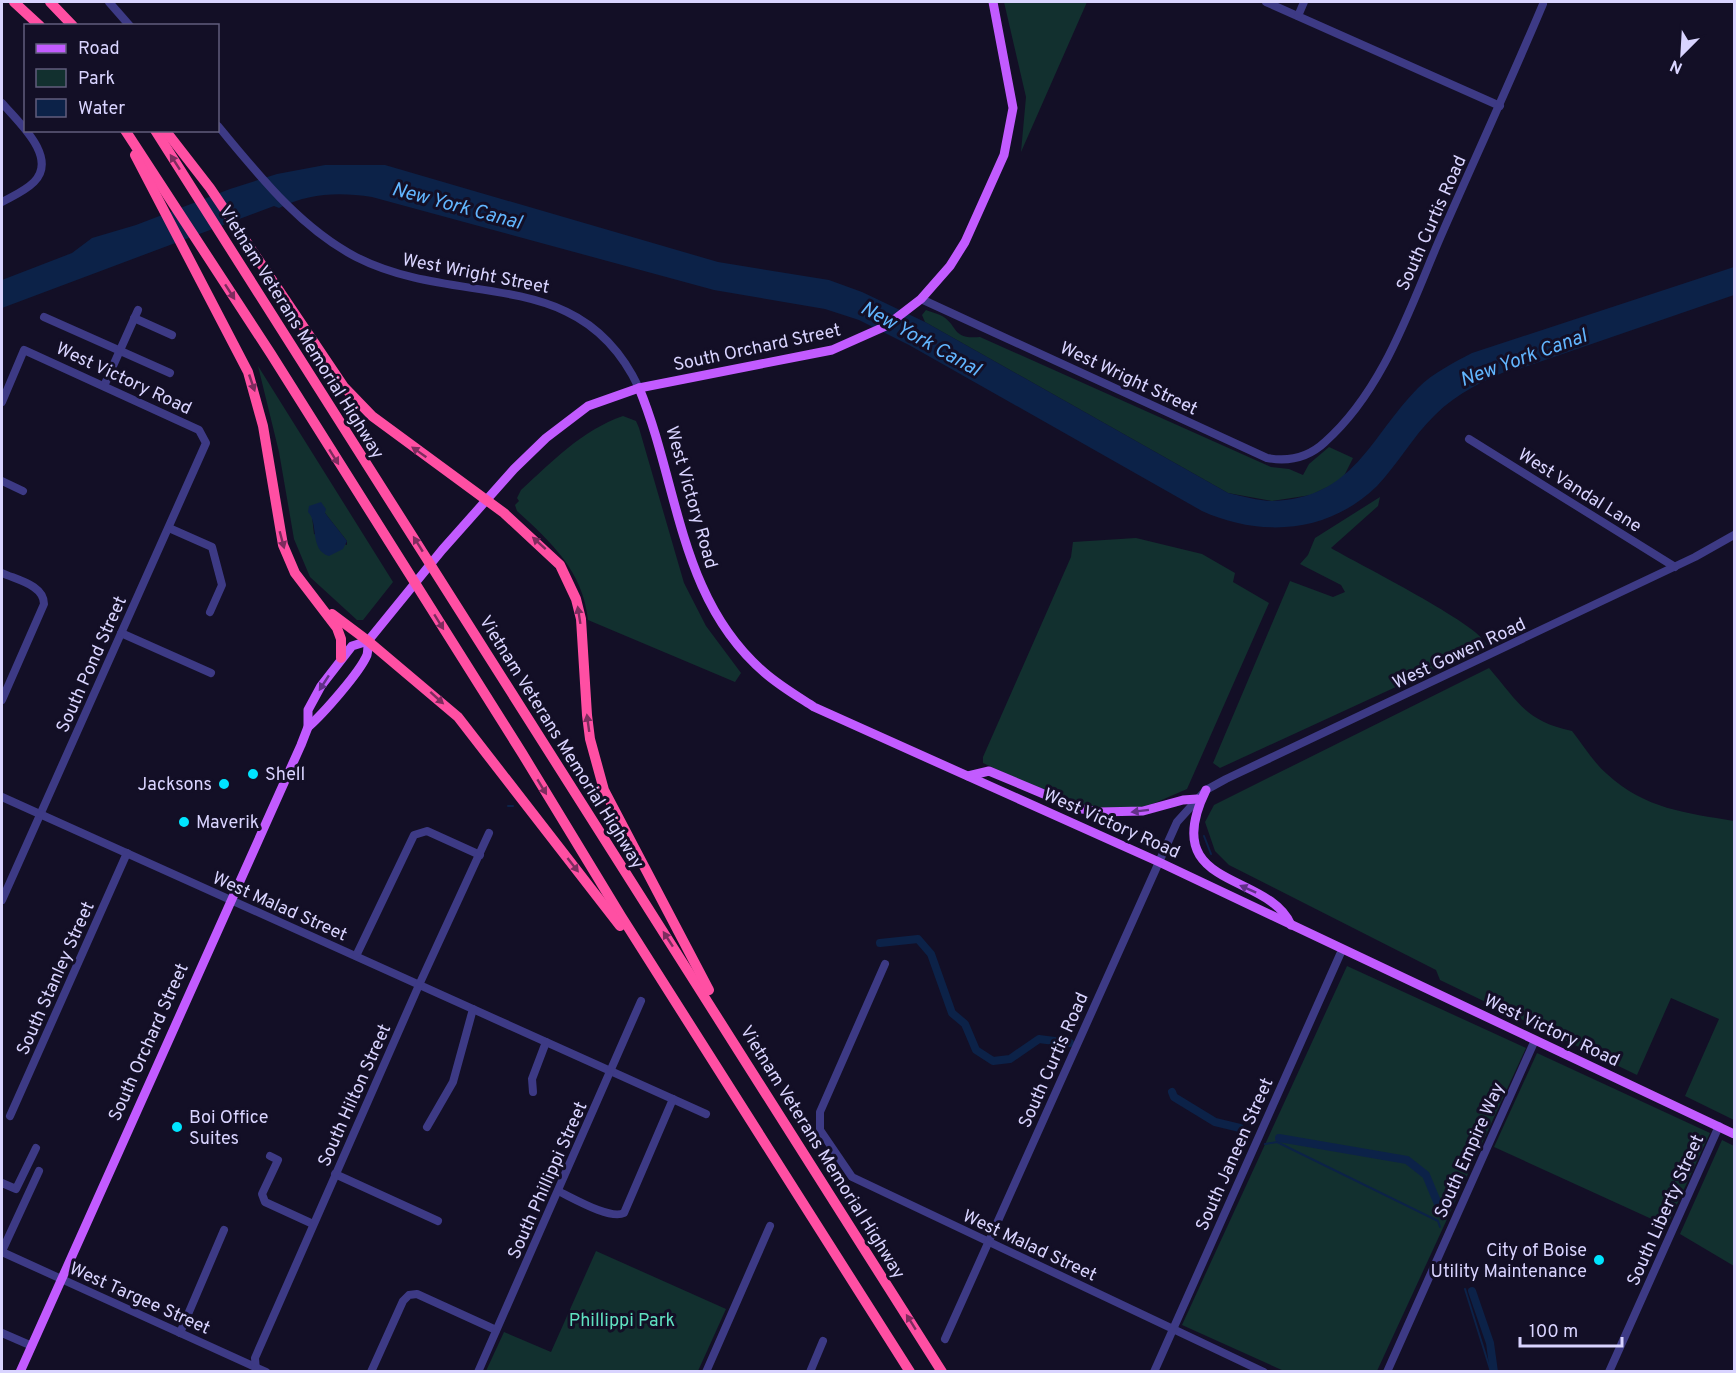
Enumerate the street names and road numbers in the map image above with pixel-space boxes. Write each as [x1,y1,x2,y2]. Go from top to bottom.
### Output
street label: South Curtis Road [1392,152,1473,295]
street label: Vietnam Veterans Memorial Highway [213,202,388,464]
street label: West Wright Street [400,249,551,300]
street label: South Orchard Street [671,319,843,377]
street label: West Wright Street [1056,337,1201,421]
street label: West Victory Road [52,338,195,421]
street label: West Victory Road [659,424,722,571]
street label: West Vandal Lane [1513,444,1645,539]
street label: South Pond Street [52,593,133,736]
street label: Vietnam Veterans Memorial Highway [473,612,648,874]
street label: West Gowen Road [1389,613,1530,695]
street label: West Victory Road [1040,784,1183,865]
street label: West Malad Street [208,867,350,947]
street label: South Stanley Street [12,898,101,1059]
street label: South Orchard Street [104,960,195,1125]
street label: South Curtis Road [1014,989,1095,1132]
street label: West Victory Road [1480,990,1623,1073]
street label: South Hilton Street [314,1021,397,1171]
street label: Vietnam Veterans Memorial Highway [734,1022,909,1284]
street label: South Janeen Street [1191,1074,1279,1235]
street label: South Empire Way [1430,1079,1511,1222]
street label: South Phillippi Street [503,1098,593,1263]
street label: South Liberty Street [1623,1131,1710,1290]
street label: West Malad Street [959,1205,1100,1287]
street label: West Targee Street [65,1258,213,1341]

